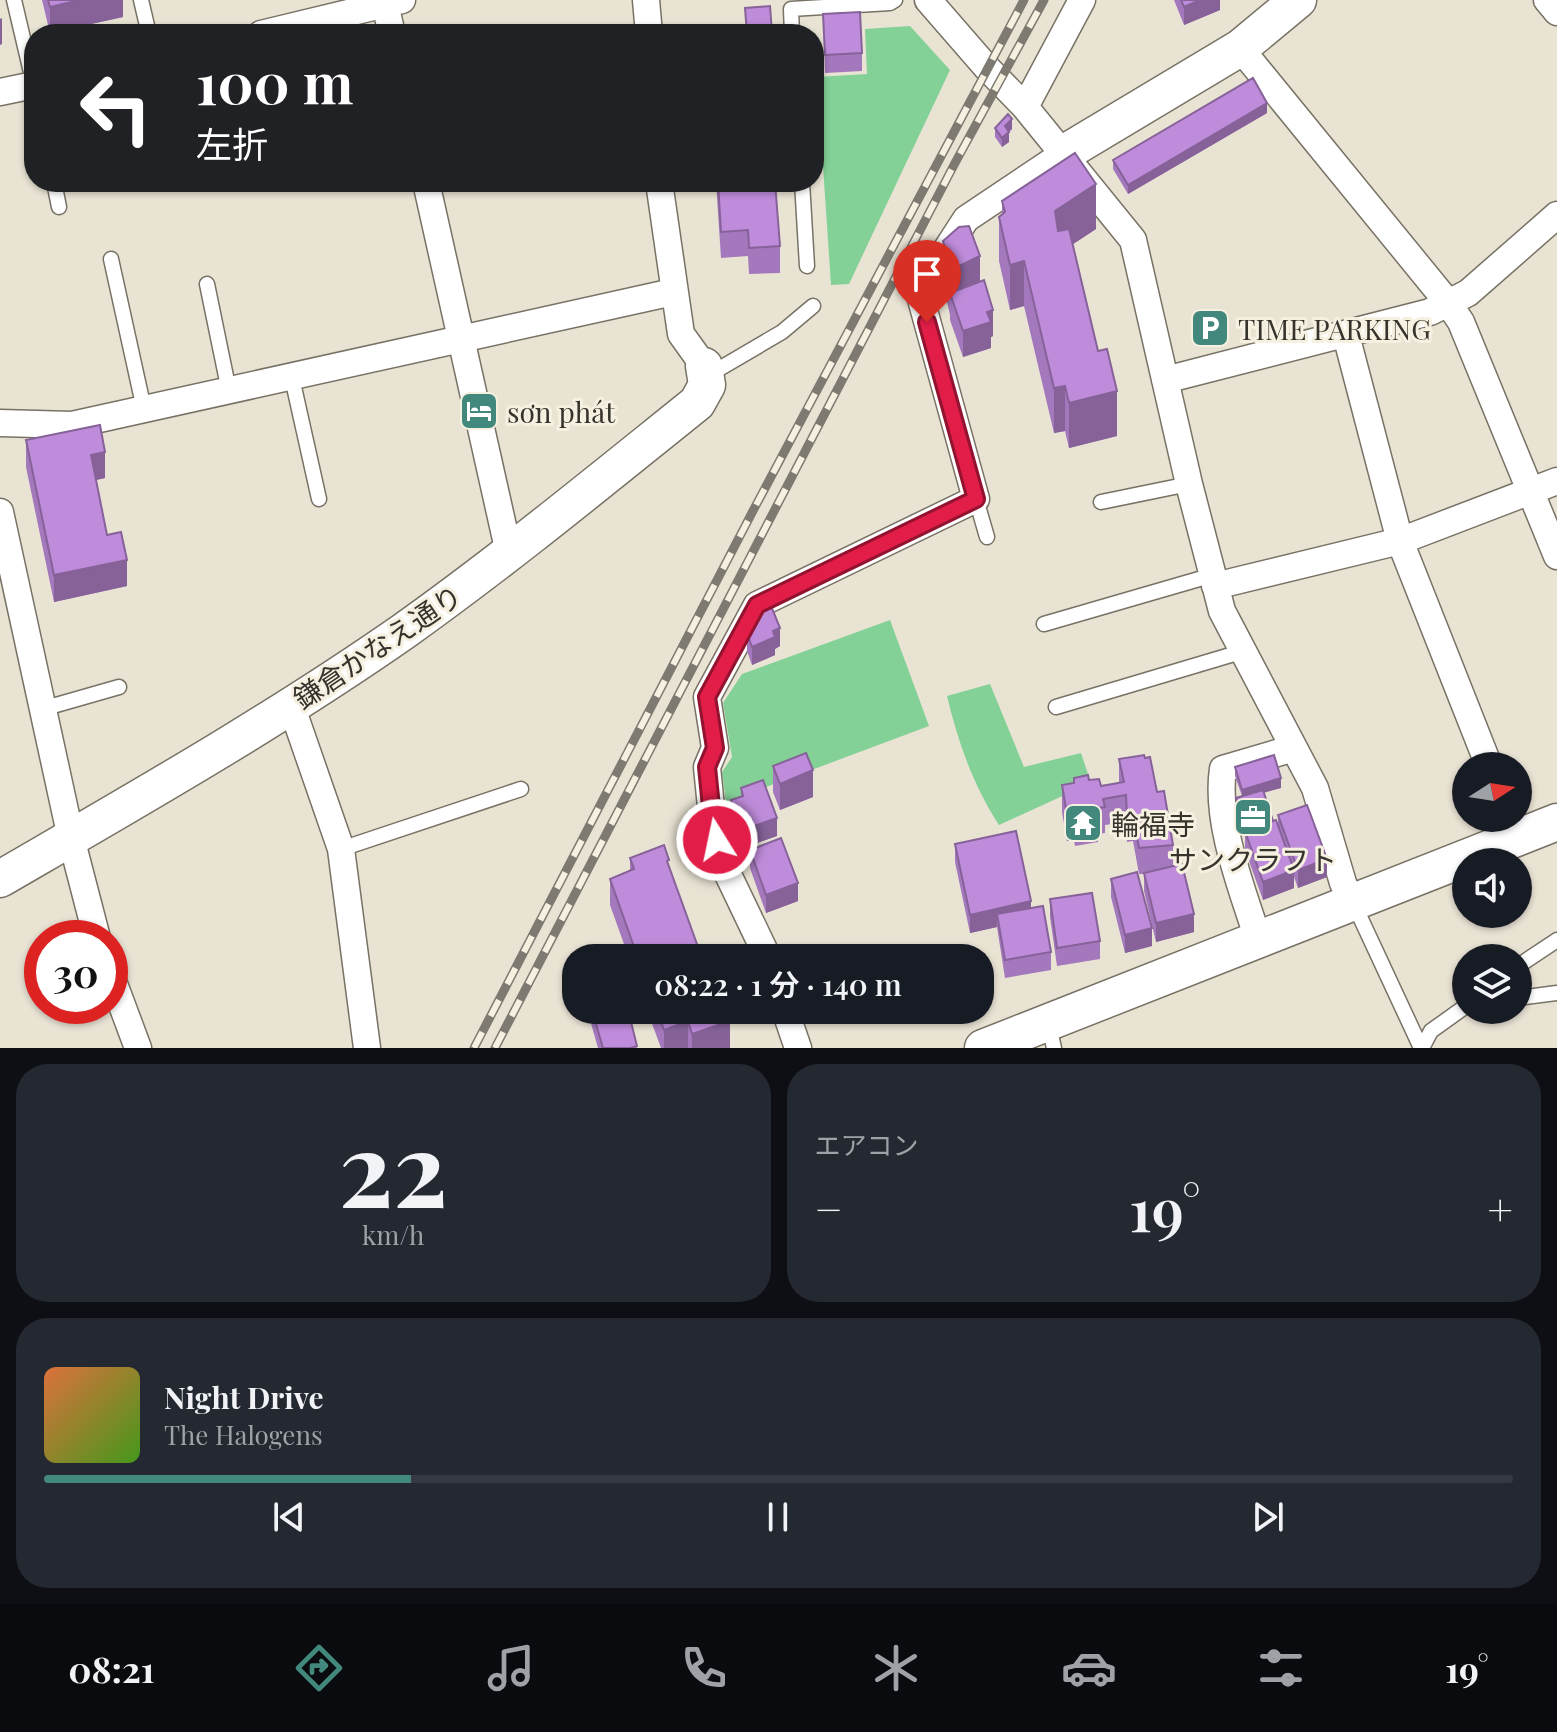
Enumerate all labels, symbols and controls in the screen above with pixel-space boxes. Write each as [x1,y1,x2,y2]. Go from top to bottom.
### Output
text: 100 m [196,44,353,119]
icon: left [64,56,168,160]
text: 左折 [196,119,268,167]
pin [893,240,961,322]
icon: arrive [905,252,949,296]
parking icon: TIME PARKING [1189,307,1231,349]
place label: TIME PARKING [1238,310,1431,347]
hotel icon: sơn phát [458,390,500,432]
place label: sơn phát [507,393,616,430]
street label: 鎌倉かなえ通り [285,576,469,716]
north arrow [1452,752,1532,832]
map controls [1452,752,1532,1024]
office icon: サンクラフト [1232,796,1274,838]
position arrow [675,798,759,882]
temple icon: 輪福寺 [1062,802,1104,844]
place label: 輪福寺 [1111,805,1195,842]
place label: サンクラフト [1169,840,1337,877]
button: sound [1452,848,1532,928]
speed limit sign: 30 [24,920,128,1024]
button: layers [1452,944,1532,1024]
text: 08:22 · 1 分 · 140 m [654,964,902,1004]
text: 22 [339,1095,448,1234]
text: エアコン [815,1127,919,1162]
text: 19° [1129,1167,1201,1247]
text: − [815,1178,843,1237]
text: + [1487,1178,1513,1237]
text: km/h [362,1217,424,1252]
text: Night Drive [164,1377,324,1417]
text: The Halogens [164,1417,323,1452]
icon: previous [267,1495,311,1539]
icon: pause [756,1495,800,1539]
icon: next [1246,1495,1290,1539]
icon: directions [291,1640,347,1696]
icon: music [483,1640,539,1696]
icon: phone [676,1640,732,1696]
icon: climate [868,1640,924,1696]
icon: car [1061,1640,1117,1696]
icon: filters [1253,1640,1309,1696]
text: 08:21 [68,1644,155,1692]
text: 19° [1445,1644,1489,1692]

